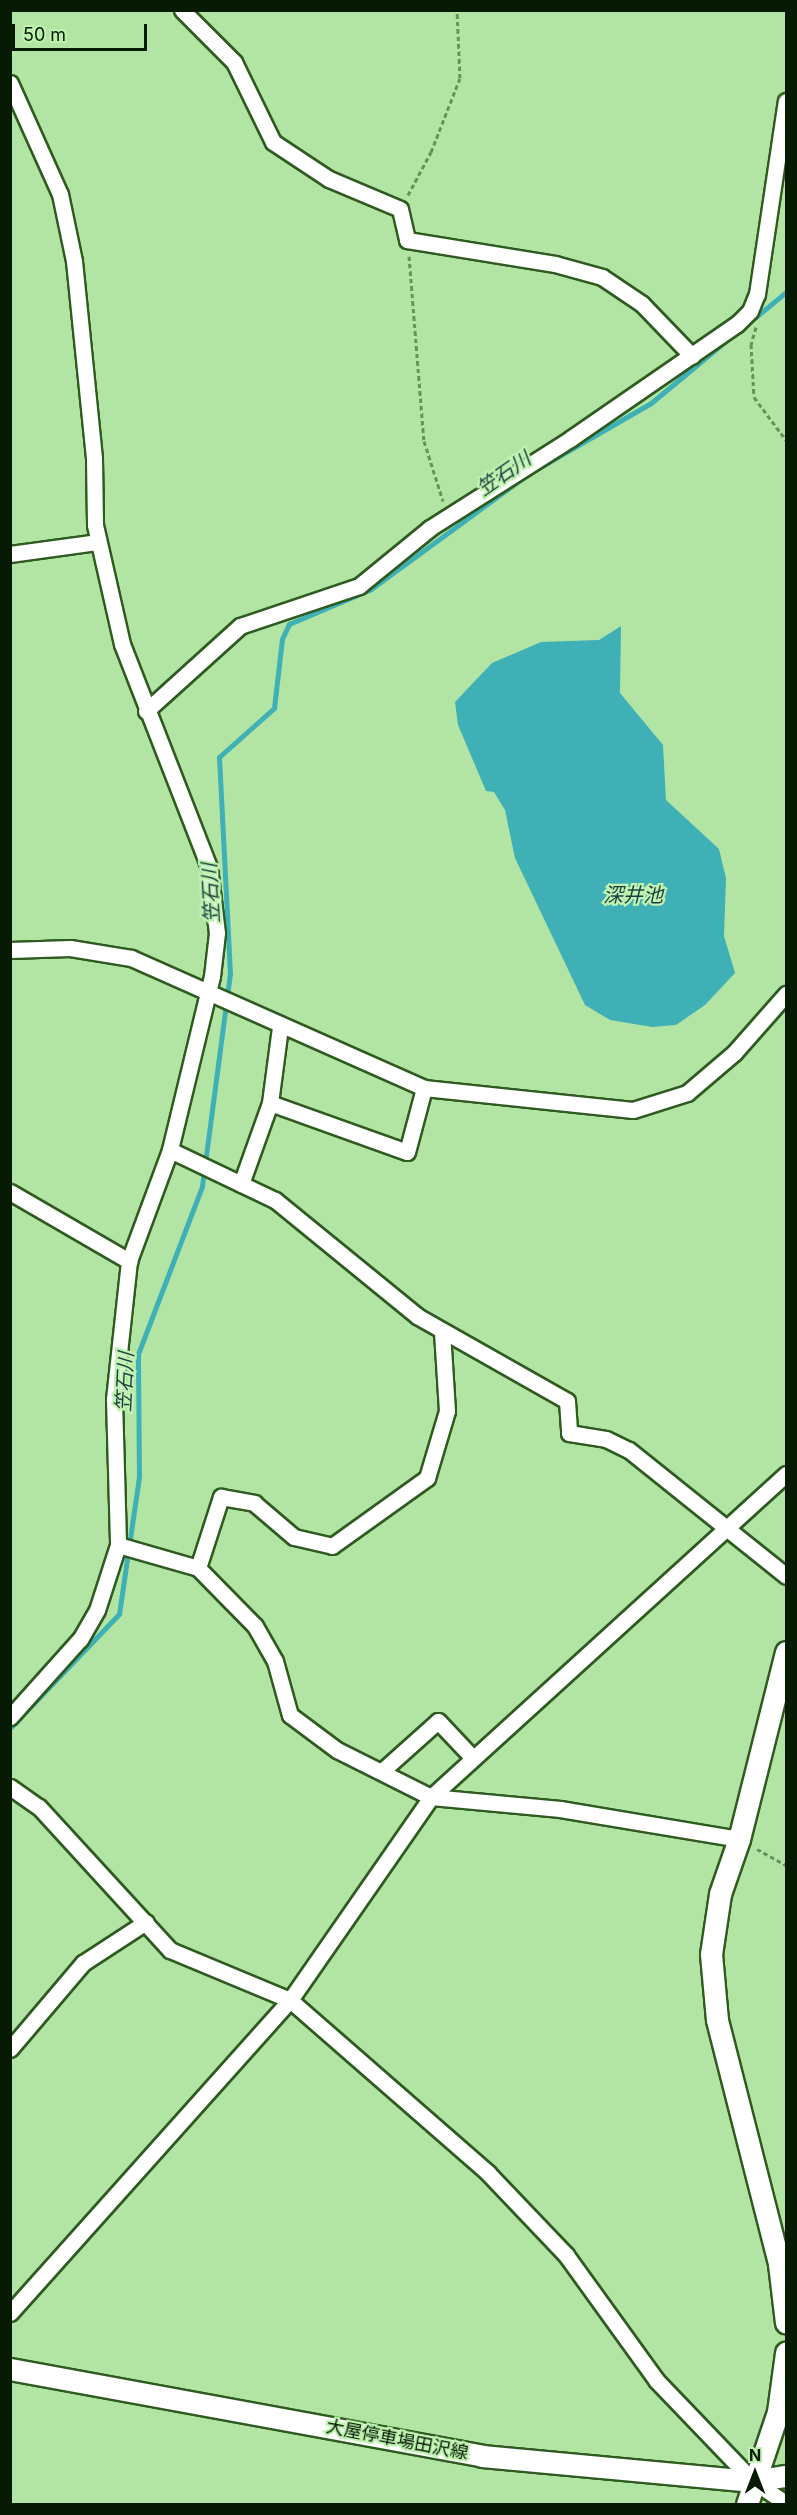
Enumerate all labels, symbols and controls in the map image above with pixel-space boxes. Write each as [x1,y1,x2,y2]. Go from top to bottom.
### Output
scale bar [15,12,150,50]
text: 50 m [23,24,66,45]
water label: 笠石川 [473,447,535,501]
water label: 笠石川 [197,862,225,924]
water label: 深井池 [603,883,663,907]
water label: 笠石川 [111,1351,139,1413]
street label: 大屋停車場田沢線 [324,2416,470,2464]
north arrow [725,2443,785,2503]
text: N [749,2445,761,2465]

